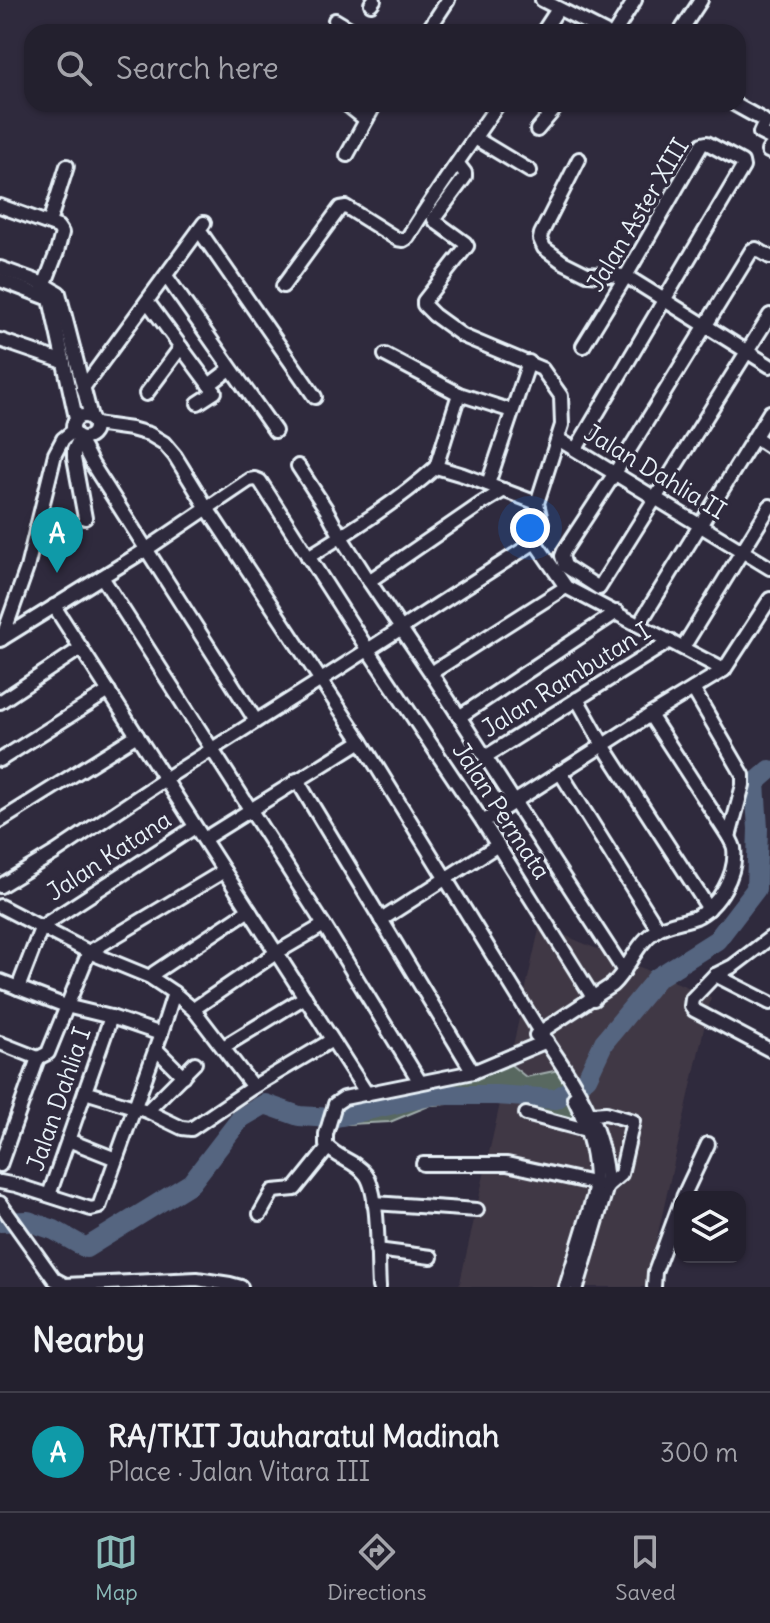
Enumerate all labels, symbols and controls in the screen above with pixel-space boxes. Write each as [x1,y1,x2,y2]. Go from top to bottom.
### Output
search box [24,24,746,112]
icon: search [52,46,96,90]
text: Search here [116,49,279,87]
street label: Jalan Aster XIII [580,132,695,297]
street label: Jalan Dahlia II [579,417,732,525]
pin: A [31,507,83,573]
your location [510,508,550,548]
street label: Jalan Rambutan I [475,615,655,743]
street label: Jalan Permata [446,736,557,885]
street label: Jalan Katana [41,804,176,906]
street label: Jalan Dahlia I [19,1023,97,1174]
map controls [674,1191,746,1263]
button: layers [674,1191,746,1263]
text: Nearby [32,1318,145,1361]
text: RA/TKIT Jauharatul Madinah [108,1417,499,1455]
text: A [50,1436,66,1469]
text: 300 m [660,1436,738,1469]
text: Place · Jalan Vitara III [108,1455,370,1488]
tab: Map [94,1530,138,1606]
tab: Directions [327,1530,427,1606]
tab: Saved [615,1530,676,1606]

